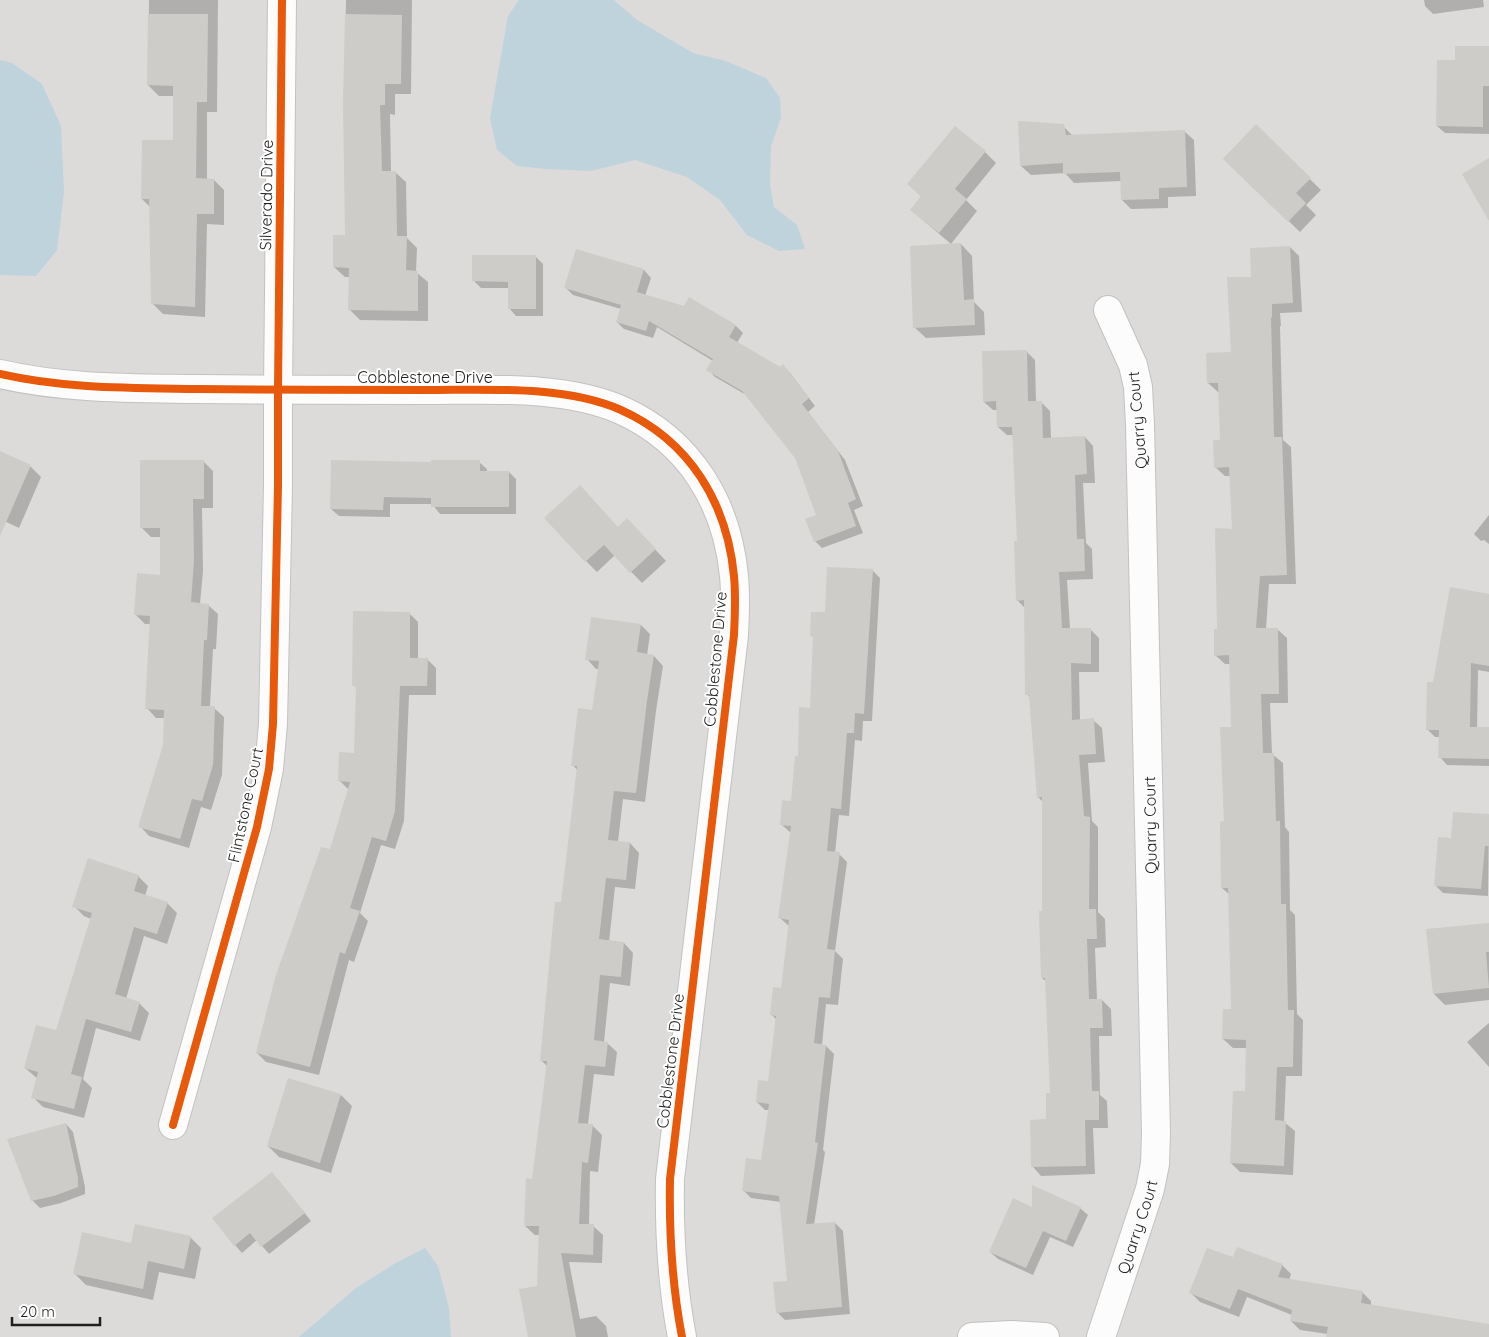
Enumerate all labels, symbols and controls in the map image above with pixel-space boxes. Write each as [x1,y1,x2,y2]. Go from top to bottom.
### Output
street label: Silverado Drive [255,139,277,251]
street label: Cobblestone Drive [357,367,493,387]
street label: Quarry Court [1123,370,1151,470]
street label: Cobblestone Drive [699,591,731,727]
street label: Flintstone Court [223,746,267,864]
street label: Quarry Court [1139,776,1161,874]
street label: Cobblestone Drive [652,992,688,1130]
street label: Quarry Court [1113,1178,1162,1276]
scale bar [12,1294,100,1326]
text: 20 m [20,1302,55,1321]

